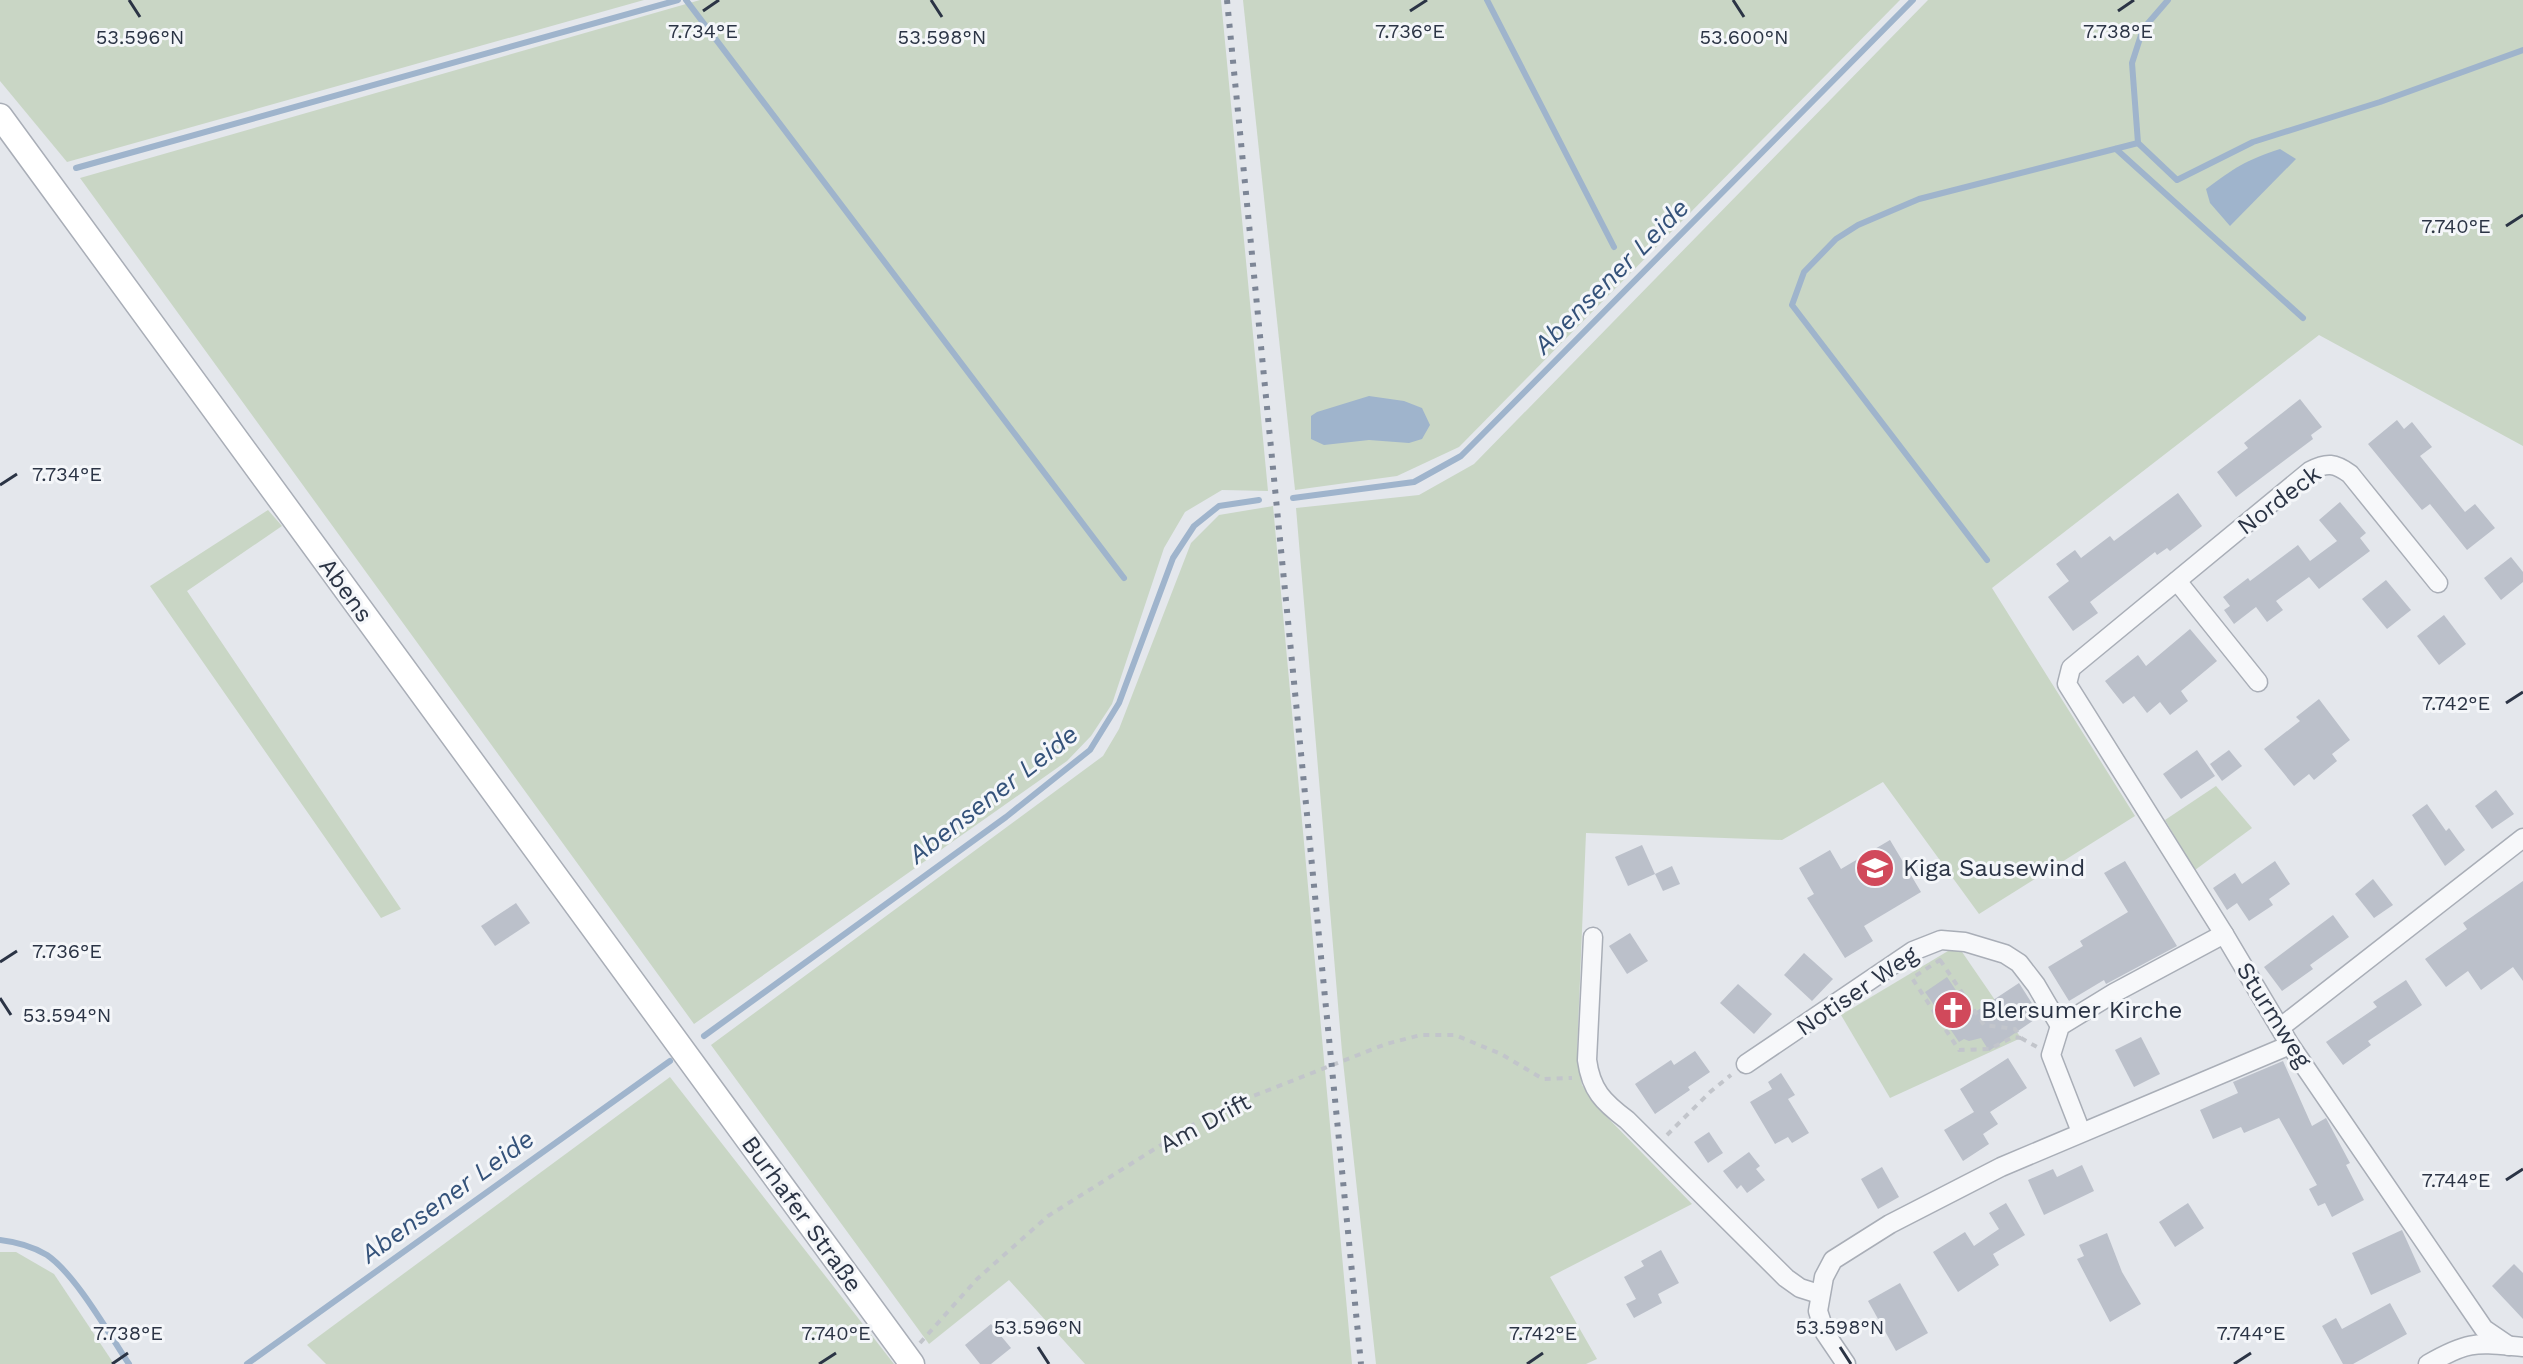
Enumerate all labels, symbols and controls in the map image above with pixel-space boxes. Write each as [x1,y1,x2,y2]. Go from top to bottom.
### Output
text: 7.734°E [668,19,738,43]
text: 7.736°E [1375,19,1445,43]
text: 7.738°E [2083,19,2153,43]
text: 53.596°N [96,25,184,49]
text: 53.598°N [898,25,986,49]
text: 53.600°N [1699,25,1789,49]
water label: Abensener Leide [1527,192,1695,360]
text: 7.740°E [2421,214,2491,238]
street label: Nordeck [2232,459,2327,540]
text: 7.734°E [32,462,102,486]
street label: Abens [313,553,379,627]
text: 7.742°E [2422,691,2490,715]
water label: Abensener Leide [902,719,1084,870]
school or university icon: Kiga Sausewind [1854,847,1896,889]
place label: Kiga Sausewind [1903,854,2085,882]
text: 7.736°E [32,939,102,963]
street label: Notiser Weg [1791,940,1923,1042]
street label: Sturmweg [2231,957,2318,1073]
church icon: Blersumer Kirche [1932,989,1974,1031]
place label: Blersumer Kirche [1981,996,2182,1024]
text: 53.594°N [23,1003,111,1027]
street label: Am Drift [1155,1088,1255,1158]
water label: Abensener Leide [354,1123,539,1269]
street label: Burhafer Straße [736,1130,868,1298]
text: 7.744°E [2421,1168,2491,1192]
text: 53.596°N [994,1315,1082,1339]
text: 53.598°N [1796,1315,1884,1339]
text: 7.738°E [93,1321,163,1345]
text: 7.740°E [801,1321,871,1345]
text: 7.742°E [1509,1321,1577,1345]
text: 7.744°E [2216,1321,2286,1345]

